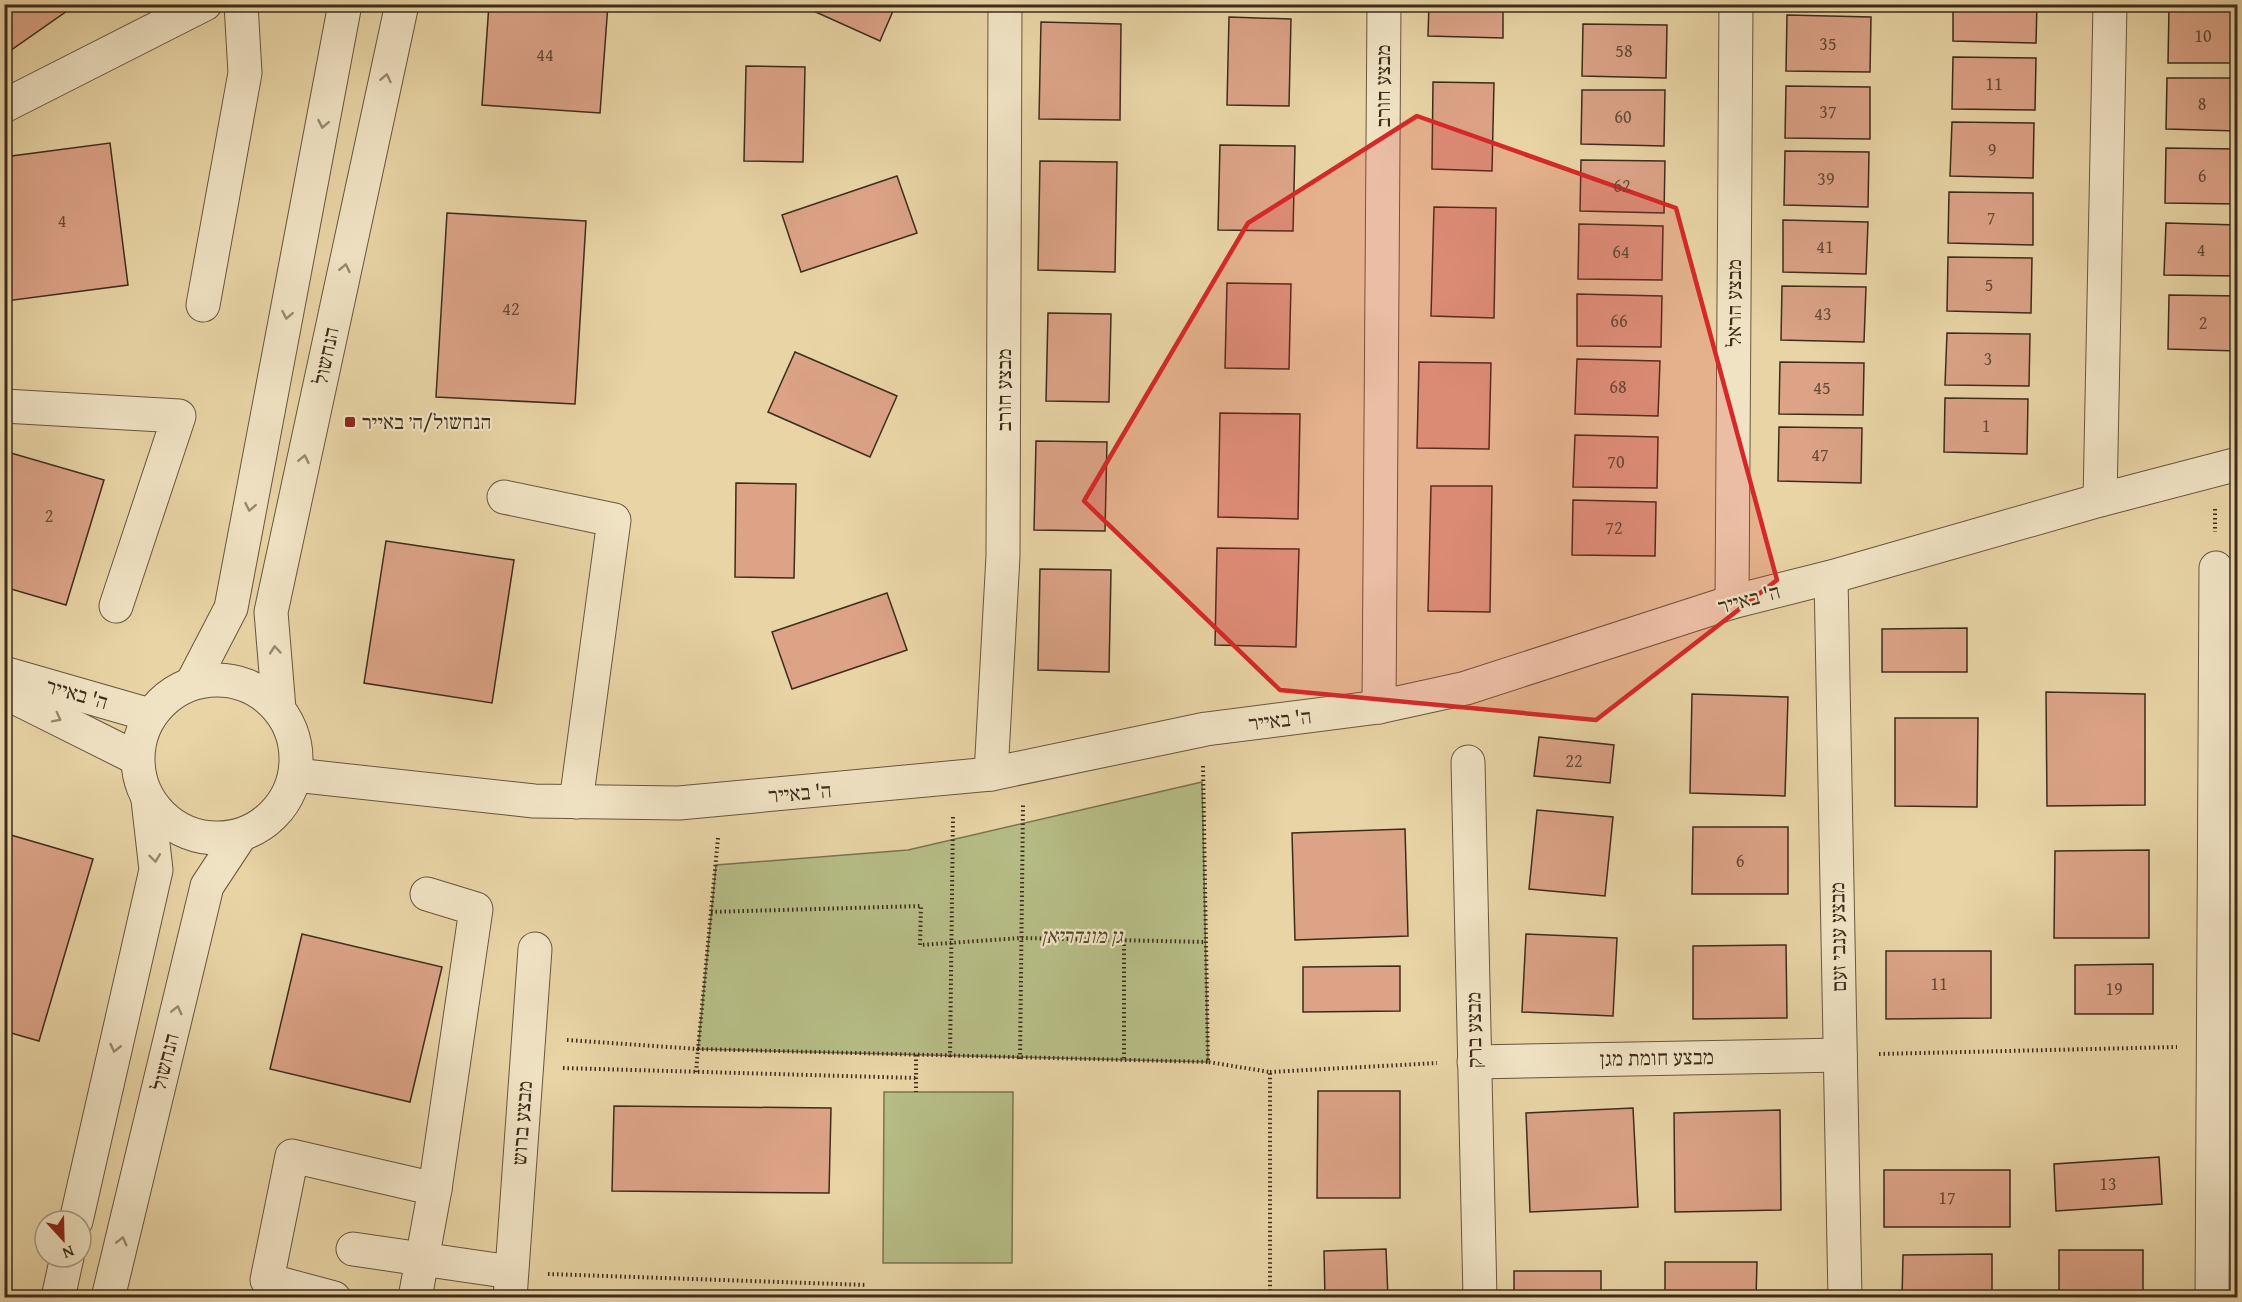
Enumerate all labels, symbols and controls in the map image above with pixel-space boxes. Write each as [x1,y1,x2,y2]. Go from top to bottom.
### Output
house number: 10 [2194,22,2212,49]
house number: 35 [1819,30,1837,57]
house number: 58 [1615,37,1633,64]
house number: 44 [536,41,554,68]
street label: מבצע חורב [1367,44,1398,128]
house number: 11 [1985,70,2003,97]
one-way arrow [379,73,392,83]
house number: 8 [2198,90,2206,117]
house number: 37 [1819,98,1837,125]
house number: 60 [1614,103,1632,130]
one-way arrow [317,119,330,129]
house number: 9 [1988,136,1996,163]
house number: 6 [2198,162,2206,189]
house number: 39 [1817,165,1835,192]
house number: 62 [1613,172,1631,199]
house number: 7 [1987,204,1995,231]
house number: 4 [58,207,66,234]
house number: 41 [1816,233,1834,260]
house number: 4 [2197,236,2205,263]
house number: 64 [1612,238,1630,265]
street label: מבצע הראל [1718,259,1749,347]
one-way arrow [338,264,351,274]
house number: 5 [1985,271,1993,298]
house number: 42 [502,295,520,322]
house number: 43 [1814,300,1832,327]
house number: 66 [1610,307,1628,334]
house number: 2 [2199,309,2207,336]
one-way arrow [281,310,294,320]
street label: הנחשול [304,324,347,388]
house number: 3 [1984,345,1992,372]
street label: מבצע חורב [988,348,1019,432]
house number: 68 [1609,373,1627,400]
house number: 45 [1813,374,1831,401]
place label: הנחשול/ה׳ באייר [362,406,491,437]
house number: 1 [1982,412,1990,439]
marker: הנחשול/ה׳ באייר [343,415,357,429]
house number: 47 [1811,441,1829,468]
house number: 70 [1607,448,1625,475]
one-way arrow [297,454,310,464]
house number: 2 [45,502,53,529]
one-way arrow [244,502,257,512]
house number: 72 [1605,514,1623,541]
street label: ה' באייר [1714,575,1783,622]
one-way arrow [268,646,281,655]
street label: ה' באייר [42,670,112,717]
street label: ה' באייר [1247,700,1313,739]
one-way arrow [50,711,61,722]
house number: 22 [1565,747,1583,774]
street label: ה' באייר [767,774,833,811]
house number: 6 [1736,847,1744,874]
one-way arrow [148,853,161,863]
street label: מבצע ענבי זעם [1821,882,1854,992]
park label: גן מונדריאן [1041,920,1125,951]
house number: 11 [1930,970,1948,997]
house number: 19 [2105,975,2123,1002]
street label: מבצע ברק [1457,992,1490,1068]
one-way arrow [170,1005,183,1015]
street label: הנחשול [142,1030,187,1094]
street label: מבצע חומת מגן [1600,1041,1714,1074]
one-way arrow [110,1043,123,1053]
street label: מבצע ברוש [503,1080,540,1166]
house number: 13 [2099,1170,2117,1197]
house number: 17 [1938,1184,1956,1211]
north arrow [33,1209,93,1269]
one-way arrow [114,1236,127,1246]
text: N [59,1240,78,1266]

